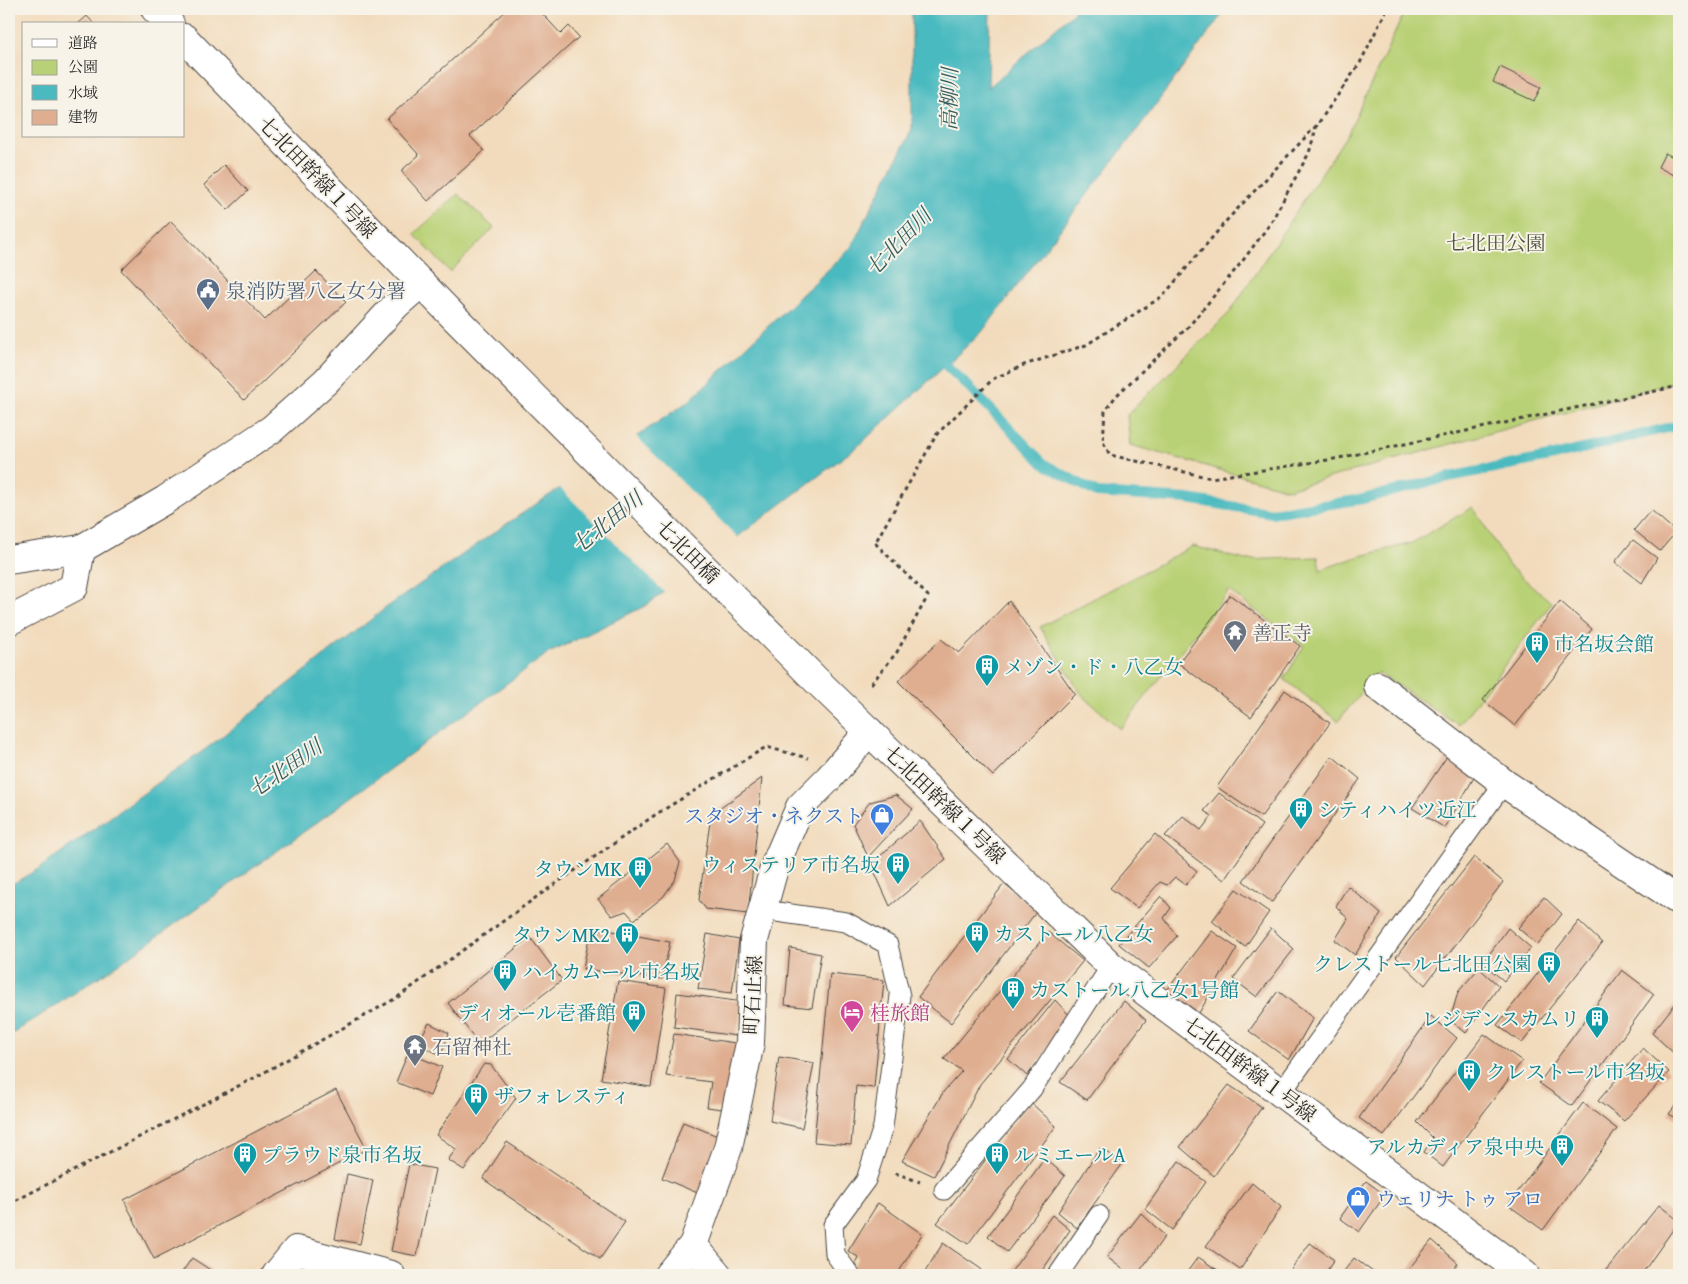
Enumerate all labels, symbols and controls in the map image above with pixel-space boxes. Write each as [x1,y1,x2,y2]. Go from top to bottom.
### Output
legend [22,22,185,138]
text: 道路 [68,32,98,53]
text: 公園 [68,56,98,77]
water label: 高柳川 [933,65,965,131]
text: 水域 [68,82,98,103]
text: 建物 [68,106,98,127]
street label: 七北田幹線１号線 [252,109,384,245]
water label: 七北田川 [858,200,940,283]
park label: 七北田公園 [1446,228,1546,257]
place label: 泉消防署八乙女分署 [226,276,406,305]
public building icon: 泉消防署八乙女分署 [195,277,221,311]
water label: 七北田川 [565,482,651,560]
street label: 七北田橋 [649,512,727,590]
place label: 善正寺 [1252,618,1312,647]
temple icon: 善正寺 [1222,619,1248,653]
place label: 市名坂会館 [1554,629,1654,658]
building icon: 市名坂会館 [1524,630,1550,664]
place label: メゾン・ド・八乙女 [1004,652,1183,681]
building icon: メゾン・ド・八乙女 [974,653,1000,687]
water label: 七北田川 [242,730,330,805]
street label: 七北田幹線１号線 [877,738,1013,870]
place label: シティハイツ近江 [1318,795,1476,824]
building icon: シティハイツ近江 [1288,796,1314,830]
place label: スタジオ・ネクスト [684,801,864,830]
shop icon: スタジオ・ネクスト [869,802,895,836]
place label: ウィステリア市名坂 [702,850,880,879]
building icon: ウィステリア市名坂 [885,851,911,885]
place label: タウンMK [534,854,622,883]
building icon: タウンMK [627,855,653,889]
place label: カストール八乙女 [994,919,1154,948]
place label: タウンMK2 [512,920,610,949]
building icon: カストール八乙女 [964,920,990,954]
building icon: タウンMK2 [614,921,640,955]
place label: クレストール七北田公園 [1313,949,1532,978]
building icon: クレストール七北田公園 [1536,950,1562,984]
street label: 町石止線 [735,954,769,1036]
place label: ハイカムール市名坂 [522,957,700,986]
building icon: ハイカムール市名坂 [492,958,518,992]
place label: カストール八乙女1号館 [1030,975,1239,1004]
building icon: カストール八乙女1号館 [1000,976,1026,1010]
place label: ディオール壱番館 [458,998,616,1027]
place label: 桂旅館 [870,998,930,1027]
building icon: ディオール壱番館 [621,999,647,1033]
hotel icon: 桂旅館 [839,999,865,1033]
place label: レジデンスカムリ [1422,1004,1580,1033]
building icon: レジデンスカムリ [1584,1005,1610,1039]
street label: 七北田幹線１号線 [1177,1009,1323,1129]
place label: 石留神社 [432,1032,512,1061]
temple icon: 石留神社 [402,1033,428,1067]
place label: クレストール市名坂 [1486,1057,1665,1086]
building icon: クレストール市名坂 [1456,1058,1482,1092]
place label: ザフォレスティ [494,1081,630,1110]
building icon: ザフォレスティ [463,1082,489,1116]
place label: アルカディア泉中央 [1366,1132,1544,1161]
building icon: アルカディア泉中央 [1549,1133,1575,1167]
place label: プラウド泉市名坂 [262,1140,422,1169]
place label: ルミエールA [1014,1140,1126,1169]
building icon: プラウド泉市名坂 [232,1141,258,1175]
building icon: ルミエールA [984,1141,1010,1175]
place label: ウェリナ トゥ アロ [1376,1184,1543,1213]
shop icon: ウェリナ トゥ アロ [1345,1185,1371,1219]

